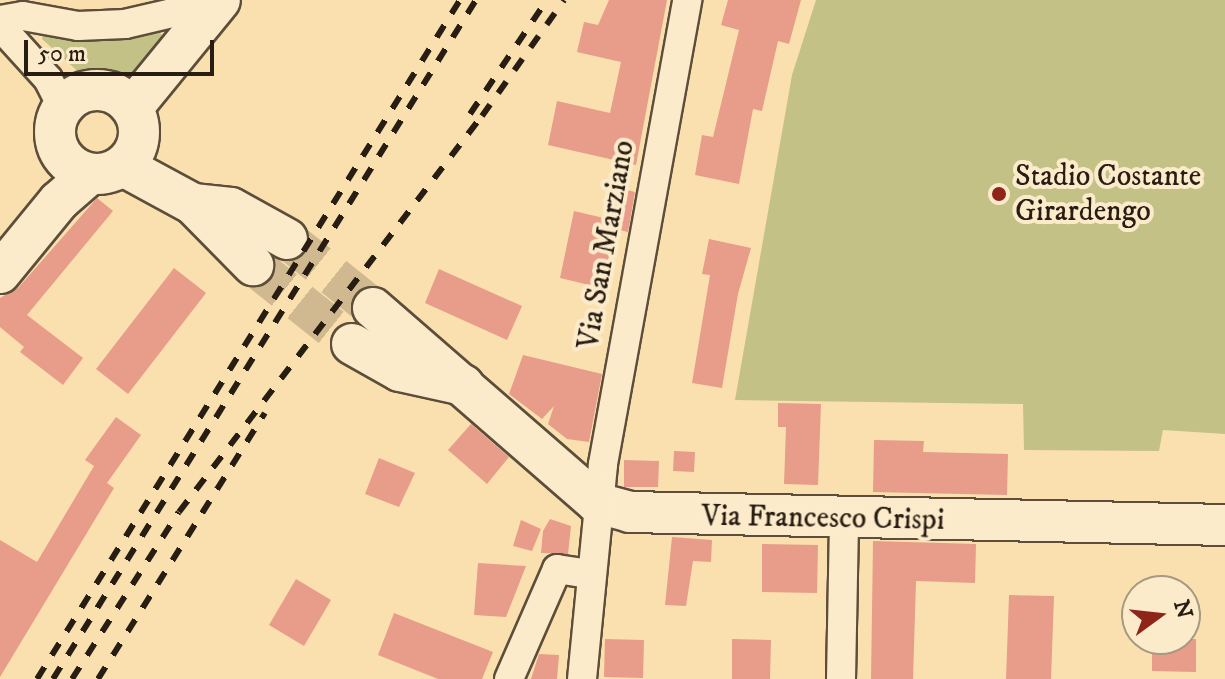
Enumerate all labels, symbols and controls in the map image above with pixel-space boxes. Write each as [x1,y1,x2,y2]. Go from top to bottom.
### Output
scale bar [28,24,218,74]
text: 50 m [38,39,86,69]
street label: Via San Marziano [571,138,643,352]
place label: Stadio Costante Girardengo [1015,159,1201,230]
marker: Stadio Costante Girardengo [990,185,1008,203]
street label: Via Francesco Crispi [701,499,945,539]
north arrow [1121,575,1201,655]
text: N [1167,597,1198,621]

